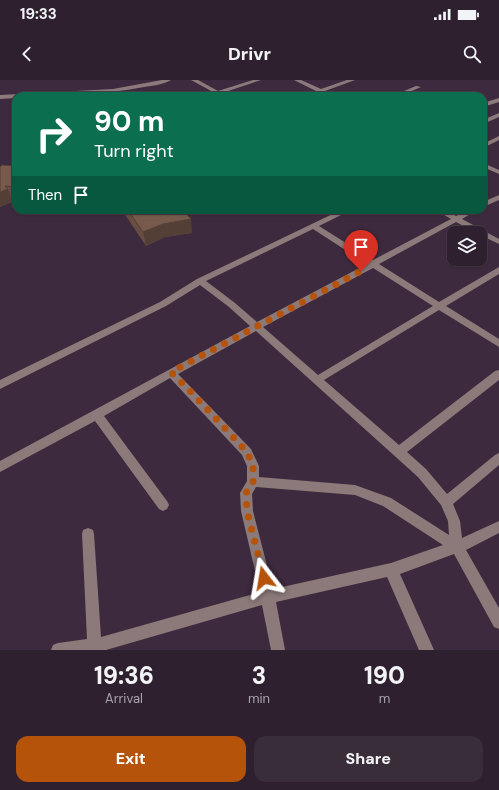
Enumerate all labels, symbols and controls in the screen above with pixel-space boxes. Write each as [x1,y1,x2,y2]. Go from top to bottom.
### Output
text: 19:33 [20,4,57,24]
text: Drivr [228,42,271,66]
icon: back [16,43,38,65]
icon: search [461,43,483,65]
text: 90 m [94,103,164,140]
icon: right [28,108,80,160]
text: Turn right [94,139,174,163]
icon: arrive [70,184,92,206]
text: Then [28,185,62,205]
map controls [447,226,487,266]
button: layers [447,226,487,266]
pin [344,230,378,271]
icon: arrive [350,236,372,258]
position arrow [243,557,285,599]
text: 19:36 [94,660,154,691]
text: 3 [252,660,266,691]
text: 190 [364,660,405,691]
text: Arrival [105,690,143,707]
text: min [248,690,270,707]
text: m [379,690,390,707]
button: Exit [16,736,246,782]
button: Share [254,736,483,782]

